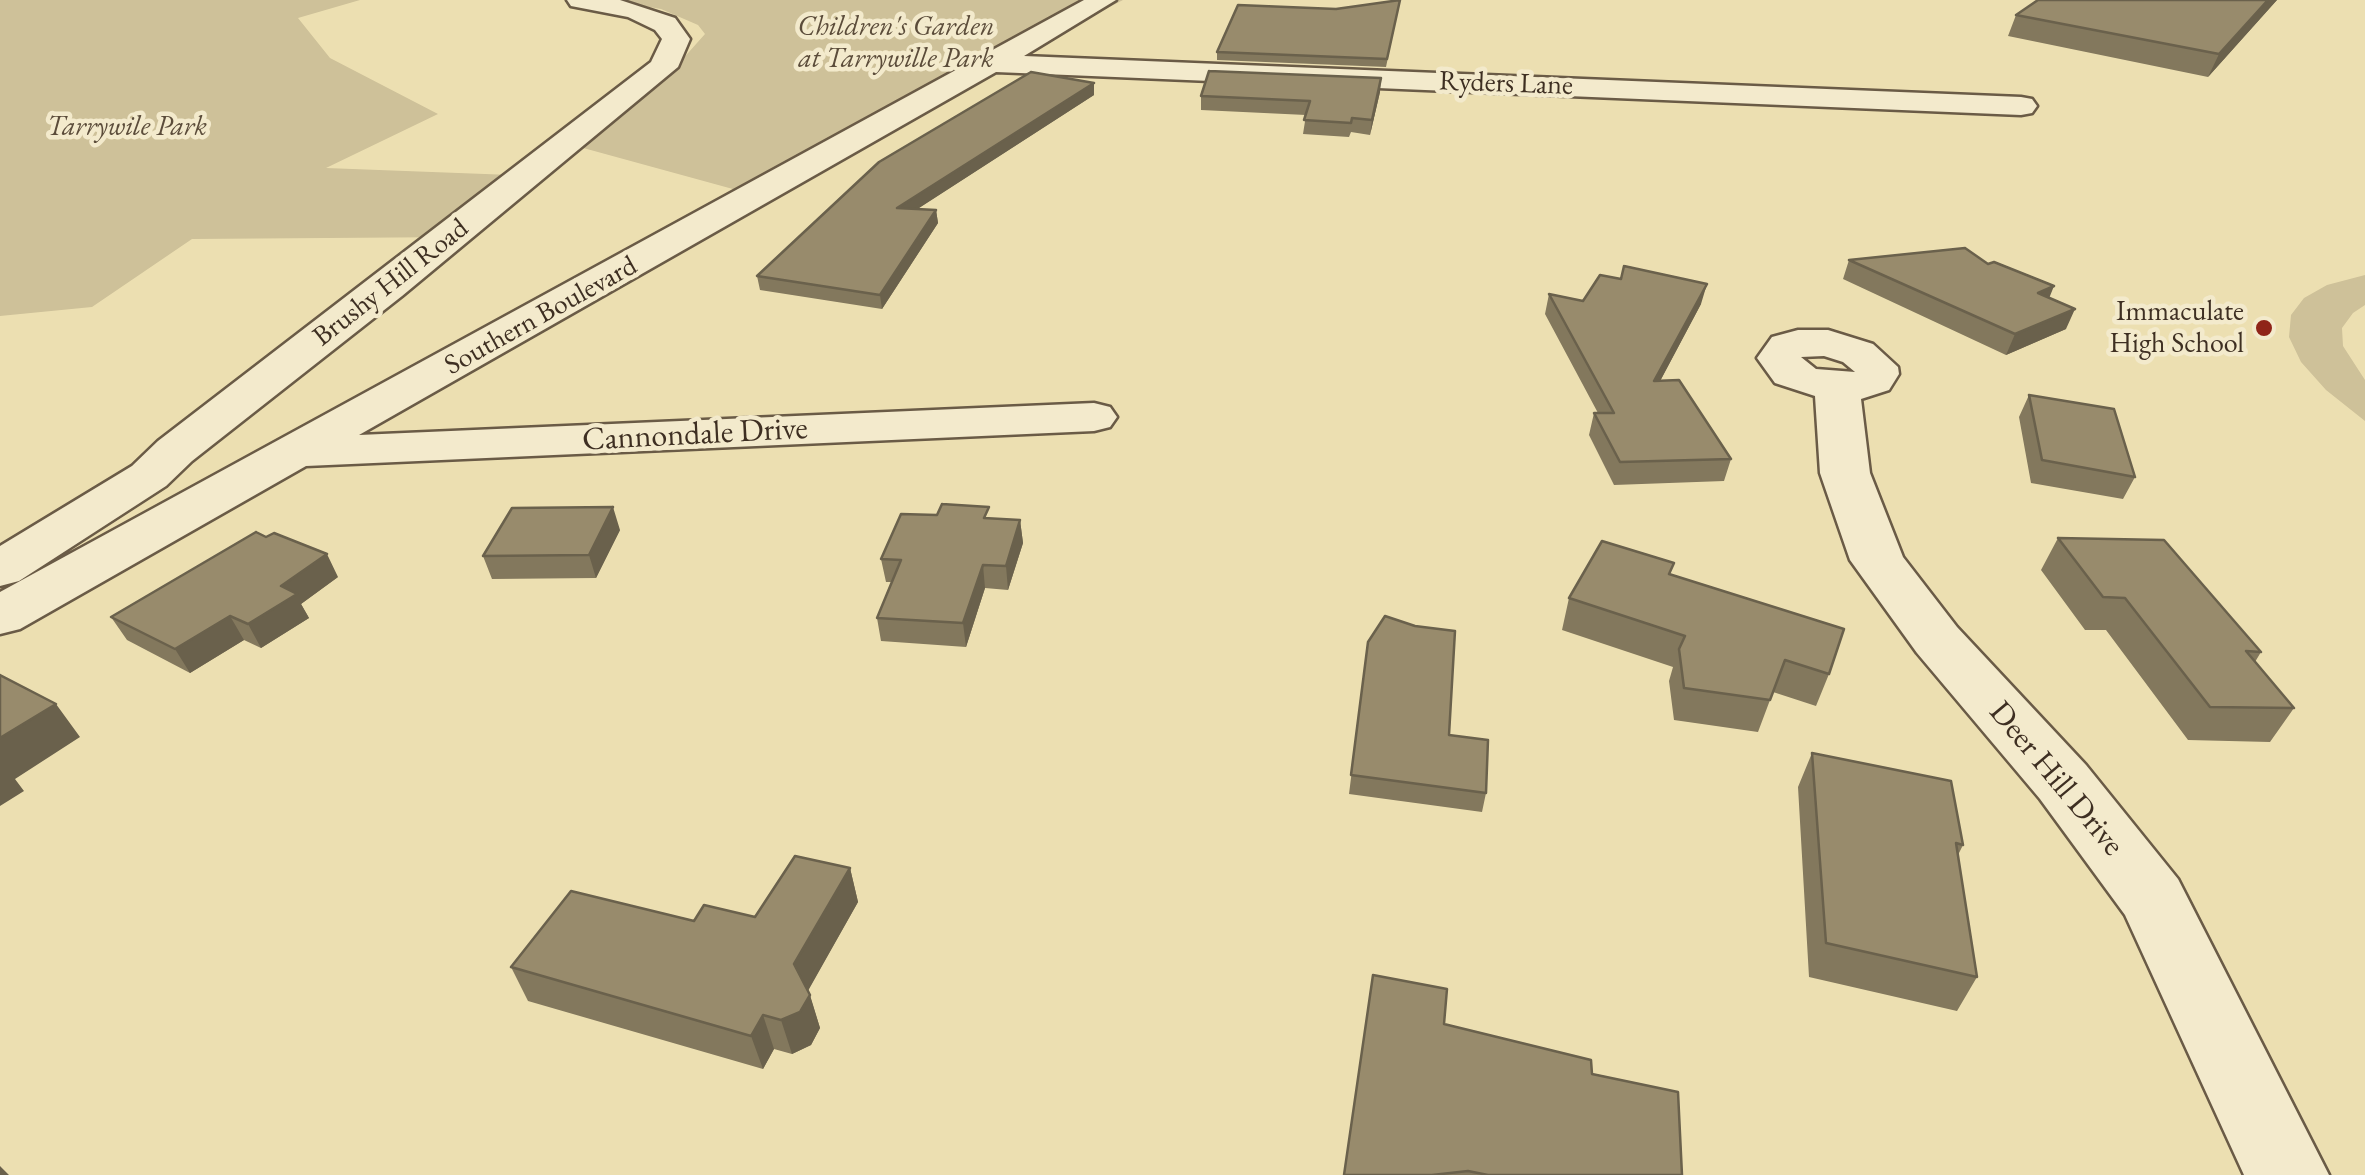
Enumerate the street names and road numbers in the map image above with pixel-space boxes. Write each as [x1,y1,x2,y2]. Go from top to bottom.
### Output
street label: Ryders Lane [1439,65,1573,103]
street label: Brushy Hill Road [307,212,475,354]
street label: Southern Boulevard [439,249,643,383]
street label: Cannondale Drive [581,410,809,460]
street label: Deer Hill Drive [1980,694,2132,864]

